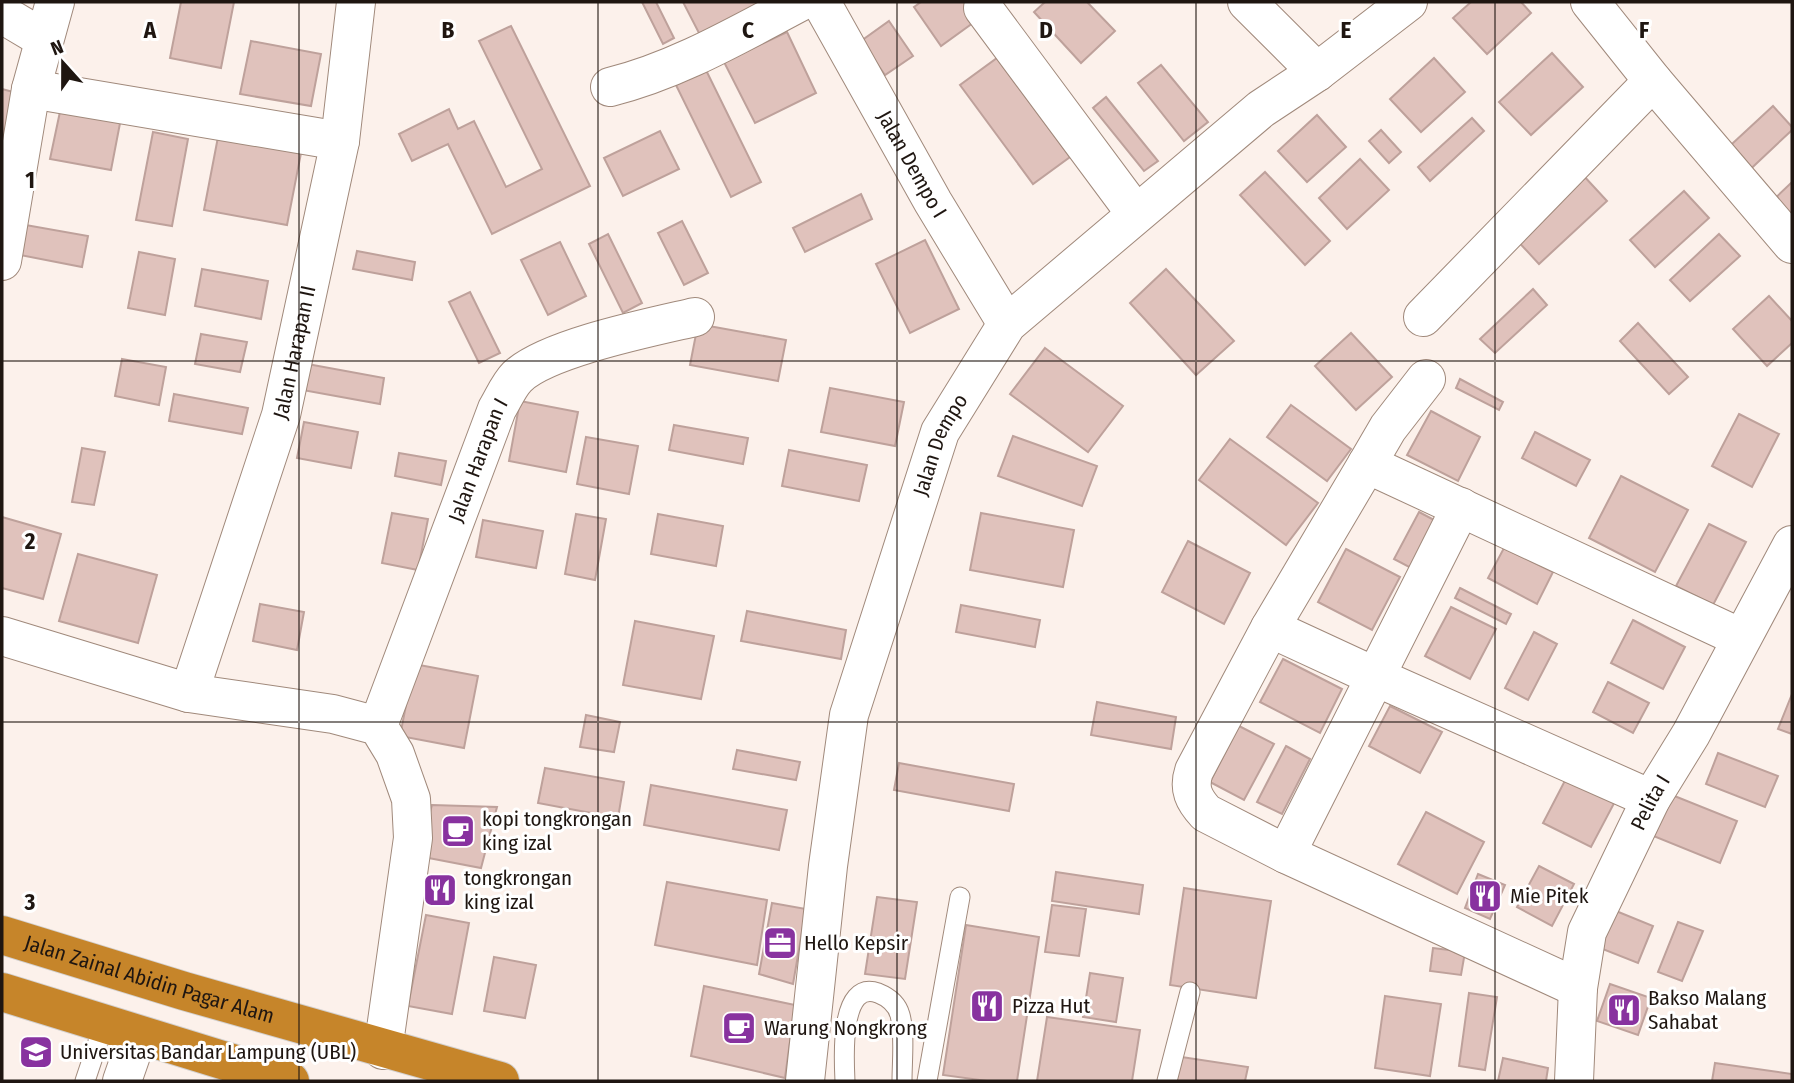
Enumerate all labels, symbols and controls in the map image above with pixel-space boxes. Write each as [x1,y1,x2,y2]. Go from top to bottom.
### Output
text: A [143,16,157,44]
text: B [442,16,455,44]
text: C [742,16,754,44]
text: D [1039,16,1053,44]
text: E [1341,16,1352,44]
text: F [1639,16,1649,44]
north arrow [28,28,98,98]
text: N [48,35,67,60]
street label: Jalan Dempo I [871,106,953,223]
text: 1 [25,166,35,194]
street label: Jalan Harapan II [267,283,322,423]
street label: Jalan Dempo [907,389,973,499]
street label: Jalan Harapan I [443,394,514,526]
text: 2 [24,527,36,555]
street label: Pelita I [1625,770,1676,834]
place label: kopi tongkrongan king izal [482,806,632,856]
cafe icon: kopi tongkrongan king izal [439,812,477,850]
place label: tongkrongan king izal [464,865,572,915]
restaurant icon: tongkrongan king izal [421,871,459,909]
restaurant icon: Mie Pitek [1466,877,1504,915]
place label: Mie Pitek [1510,883,1589,909]
text: 3 [24,888,36,916]
office icon: Hello Kepsir [761,924,799,962]
street label: Jalan Zainal Abidin Pagar Alam [21,930,277,1029]
place label: Hello Kepsir [804,930,909,956]
place label: Bakso Malang Sahabat [1648,985,1766,1035]
restaurant icon: Pizza Hut [968,987,1006,1025]
restaurant icon: Bakso Malang Sahabat [1605,991,1643,1029]
place label: Pizza Hut [1012,993,1091,1019]
cafe icon: Warung Nongkrong [720,1009,758,1047]
place label: Warung Nongkrong [764,1015,927,1041]
school or university icon: Universitas Bandar Lampung (UBL) [17,1033,55,1071]
place label: Universitas Bandar Lampung (UBL) [60,1039,356,1065]

